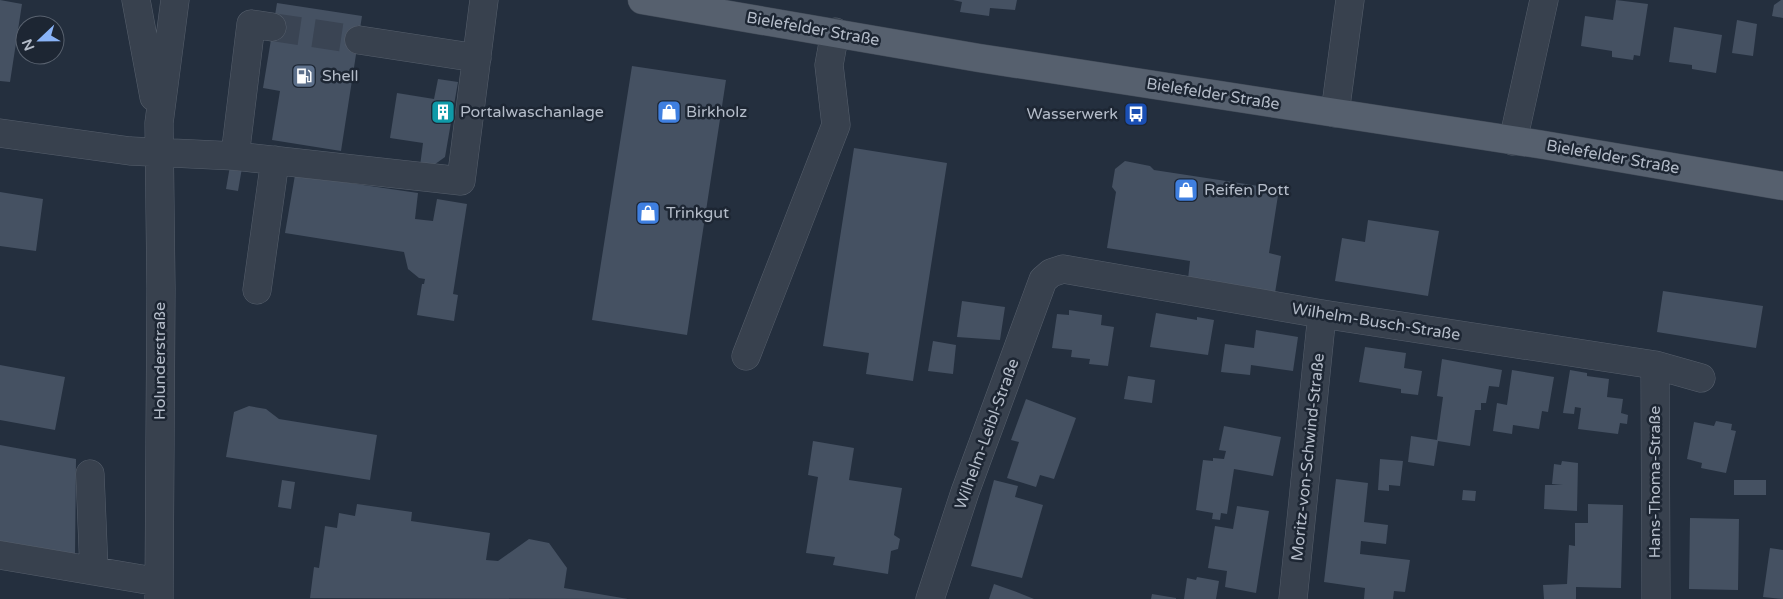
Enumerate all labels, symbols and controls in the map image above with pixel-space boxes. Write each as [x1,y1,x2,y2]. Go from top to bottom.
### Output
street label: Bielefelder Straße [745,7,881,51]
north arrow [15,15,65,65]
text: N [18,36,38,53]
fuel station icon: Shell [291,63,317,89]
place label: Shell [322,66,359,86]
street label: Bielefelder Straße [1145,74,1281,114]
building icon: Portalwaschanlage [430,99,456,125]
shop icon: Birkholz [656,99,682,125]
bus stop icon: Wasserwerk [1123,101,1149,127]
place label: Portalwaschanlage [460,102,604,122]
place label: Birkholz [686,102,747,122]
place label: Wasserwerk [1026,104,1118,124]
street label: Bielefelder Straße [1545,135,1681,179]
shop icon: Reifen Pott [1173,177,1199,203]
place label: Reifen Pott [1204,180,1289,200]
shop icon: Trinkgut [635,200,661,226]
place label: Trinkgut [666,203,729,223]
street label: Wilhelm-Busch-Straße [1290,299,1462,345]
street label: Holunderstraße [150,302,170,420]
street label: Moritz-von-Schwind-Straße [1287,352,1329,562]
street label: Wilhelm-Leibl-Straße [950,356,1024,512]
street label: Hans-Thoma-Straße [1645,406,1665,558]

